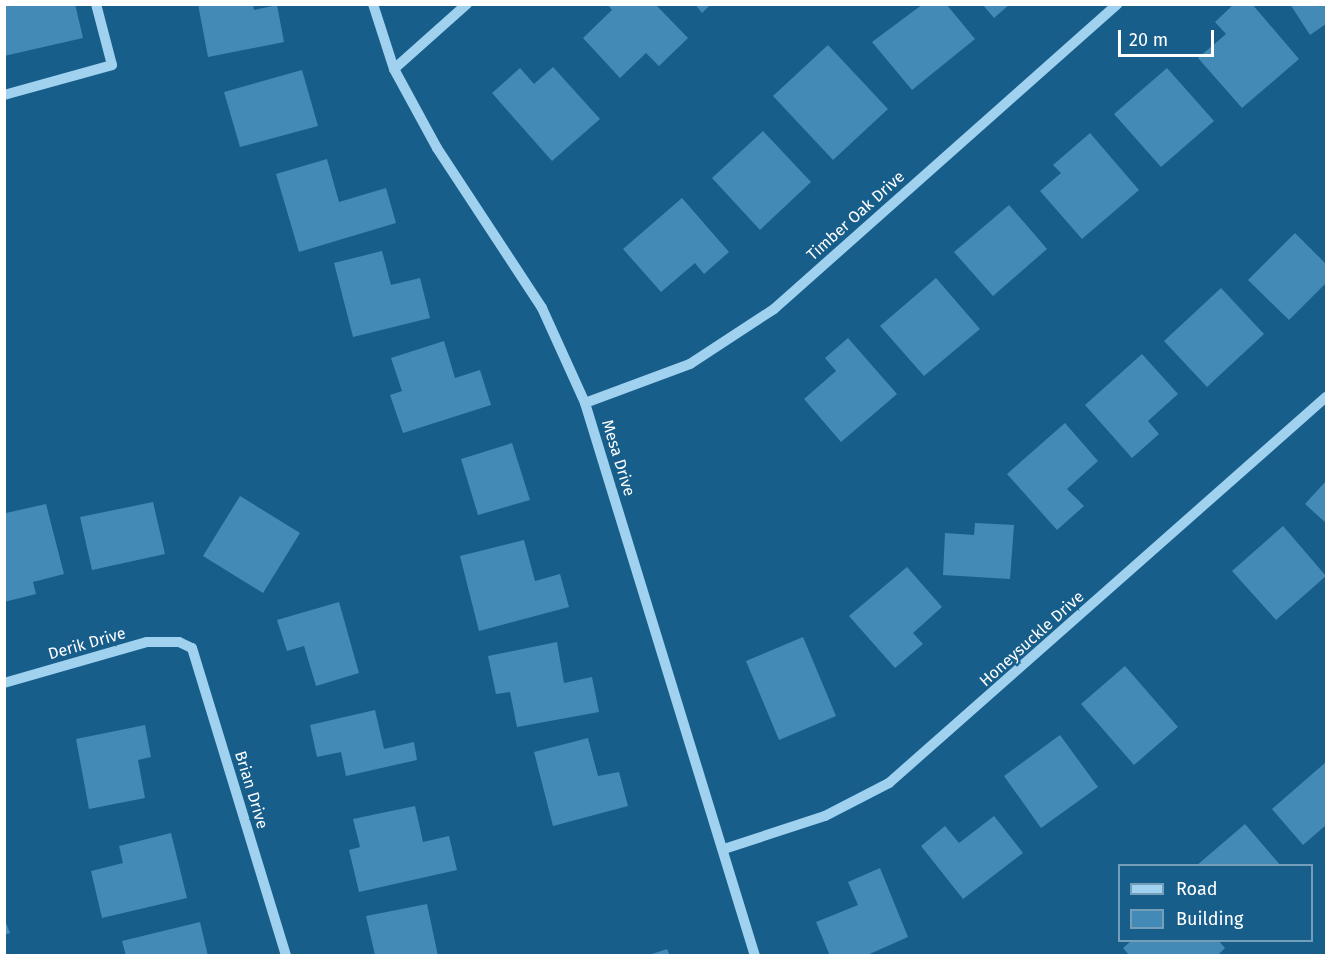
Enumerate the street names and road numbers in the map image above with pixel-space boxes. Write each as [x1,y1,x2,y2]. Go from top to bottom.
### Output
street label: Timber Oak Drive [803,167,909,265]
street label: Mesa Drive [597,417,639,499]
street label: Honeysuckle Drive [976,587,1088,691]
street label: Derik Drive [46,624,128,664]
street label: Brian Drive [230,749,272,831]

